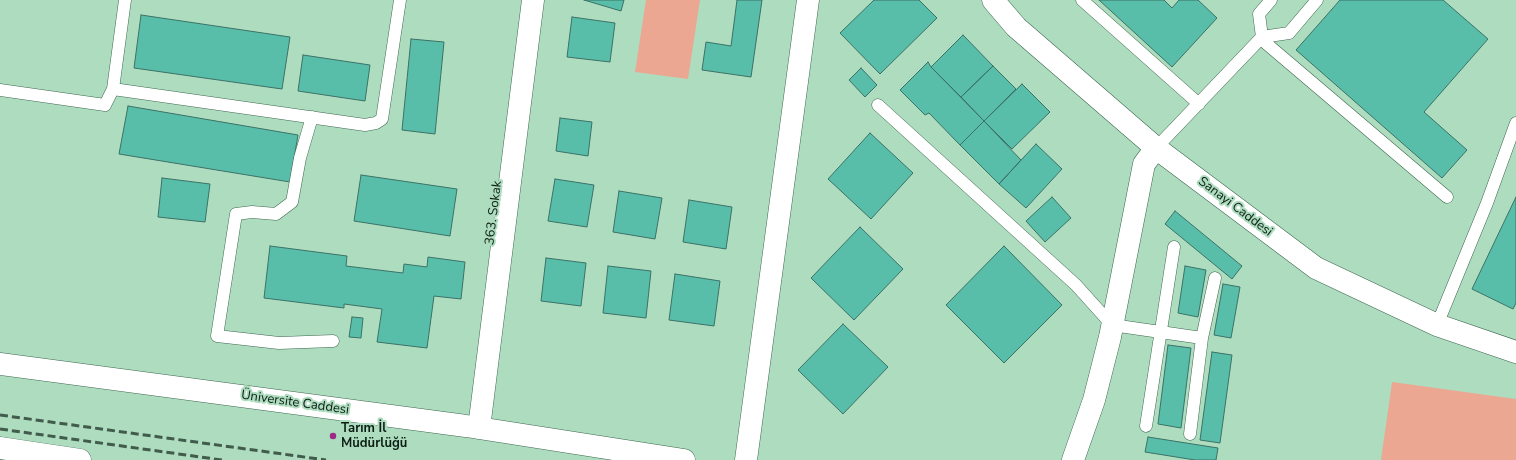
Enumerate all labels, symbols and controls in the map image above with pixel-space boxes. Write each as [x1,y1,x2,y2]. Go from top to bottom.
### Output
street label: Sanayi Caddesi [1195,174,1275,240]
street label: 363. Sokak [482,180,506,246]
street label: Üniversite Caddesi [240,388,350,418]
place label: Tarım İl Müdürlüğü [341,421,407,452]
marker: Tarım İl Müdürlüğü [328,431,338,441]

